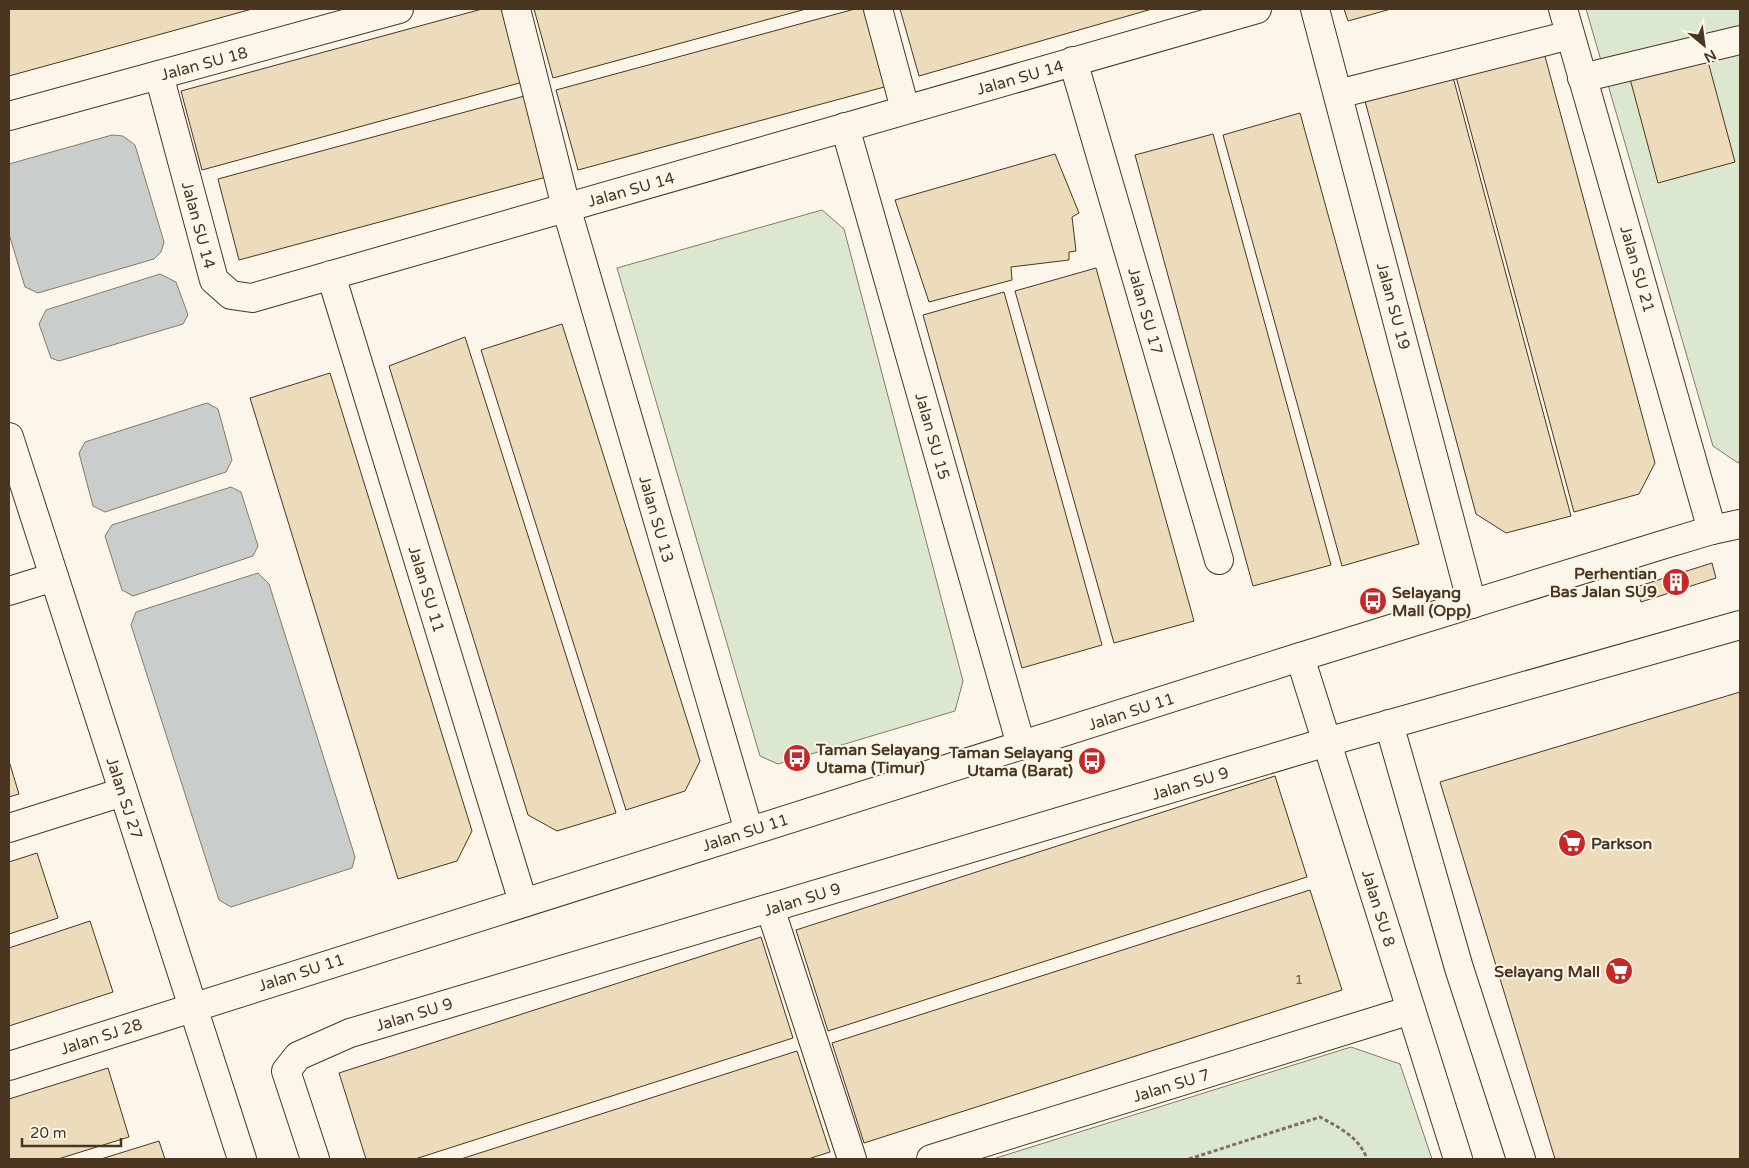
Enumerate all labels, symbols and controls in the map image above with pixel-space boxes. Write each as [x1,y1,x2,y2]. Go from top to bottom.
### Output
north arrow [1679,20,1729,70]
street label: Jalan SU 18 [158,43,250,85]
text: N [1701,46,1719,66]
street label: Jalan SU 14 [974,56,1066,100]
street label: Jalan SU 14 [585,168,677,212]
street label: Jalan SU 14 [177,179,219,271]
street label: Jalan SU 21 [1615,223,1659,315]
street label: Jalan SU 19 [1372,260,1414,352]
street label: Jalan SU 17 [1123,265,1167,357]
street label: Jalan SU 15 [910,390,954,482]
street label: Jalan SU 13 [634,473,678,565]
street label: Jalan SU 11 [403,544,449,635]
place label: Perhentian Bas Jalan SU9 [1550,564,1657,602]
building icon: Perhentian Bas Jalan SU9 [1661,567,1691,597]
place label: Selayang Mall (Opp) [1392,583,1471,621]
bus stop icon: Selayang Mall (Opp) [1358,586,1388,616]
street label: Jalan SU 11 [1086,689,1177,735]
place label: Taman Selayang Utama (Timur) [815,740,940,778]
bus stop icon: Taman Selayang Utama (Timur) [782,743,812,773]
place label: Taman Selayang Utama (Barat) [948,743,1073,781]
bus stop icon: Taman Selayang Utama (Barat) [1077,746,1107,776]
street label: Jalan SJ 27 [101,755,147,842]
street label: Jalan SU 9 [1149,763,1231,805]
street label: Jalan SU 11 [700,810,791,856]
supermarket icon: Parkson [1557,828,1587,858]
place label: Parkson [1591,834,1652,854]
street label: Jalan SU 8 [1357,867,1399,949]
street label: Jalan SU 9 [761,879,843,921]
street label: Jalan SU 11 [256,950,347,996]
supermarket icon: Selayang Mall [1604,956,1634,986]
place label: Selayang Mall [1494,962,1600,982]
house number: 1 [1295,971,1303,988]
street label: Jalan SU 9 [373,994,455,1036]
street label: Jalan SJ 28 [58,1014,145,1060]
street label: Jalan SU 7 [1130,1065,1212,1107]
scale bar [22,1116,121,1148]
text: 20 m [30,1124,67,1142]

